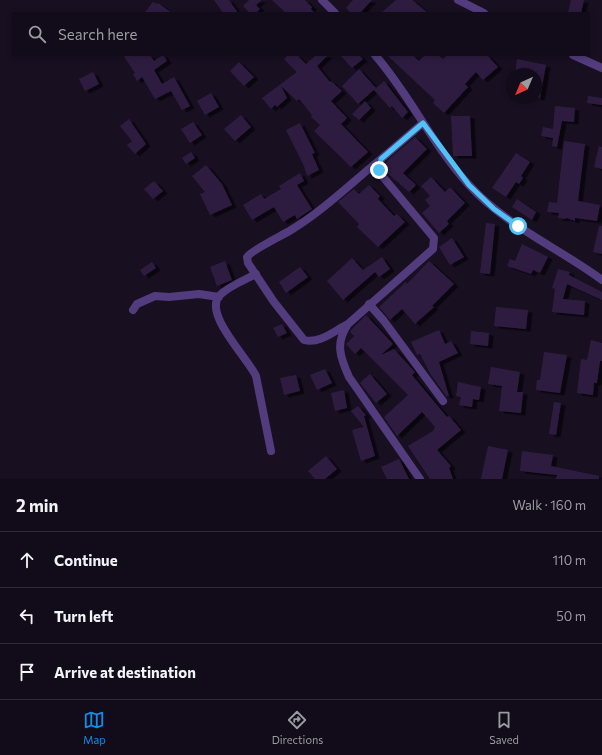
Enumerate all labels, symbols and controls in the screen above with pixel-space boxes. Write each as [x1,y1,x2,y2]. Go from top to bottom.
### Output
search box [12,12,590,56]
icon: search [26,23,48,45]
text: Search here [58,25,137,43]
north arrow [506,68,542,104]
route end [370,161,388,179]
route start [509,217,527,235]
text: 2 min [16,495,58,516]
text: Walk · 160 m [512,497,586,513]
icon: ahead [16,549,38,571]
text: Continue [54,551,118,569]
text: 110 m [553,552,586,568]
icon: left [16,605,38,627]
text: Turn left [54,607,113,625]
text: 50 m [556,608,586,624]
icon: arrive [16,661,38,683]
text: Arrive at destination [54,663,196,681]
tab: Map [83,709,106,746]
tab: Directions [272,709,323,746]
tab: Saved [489,709,519,746]

